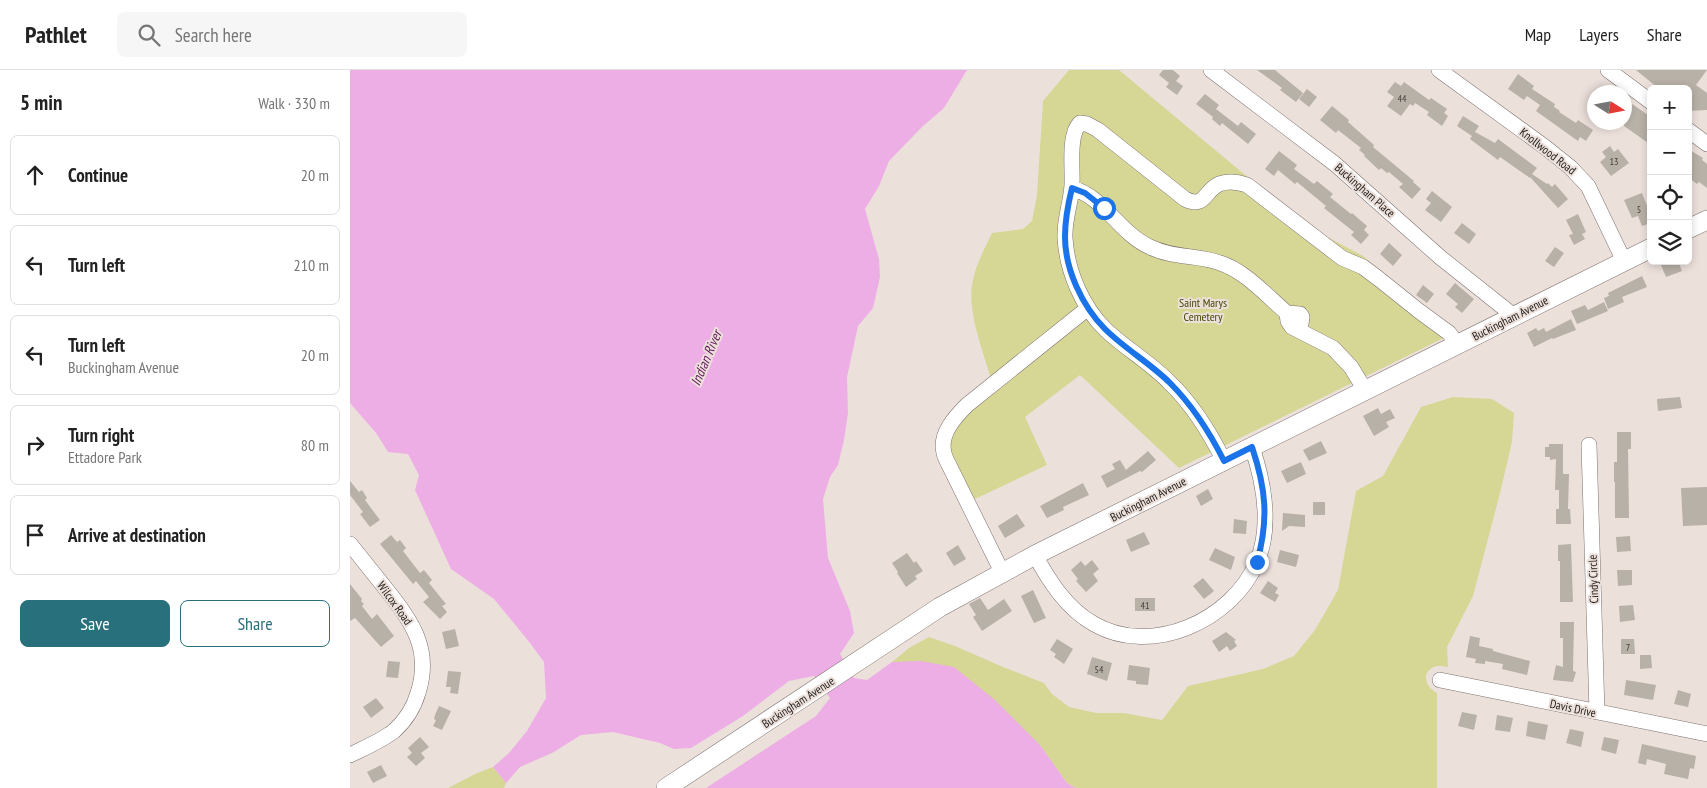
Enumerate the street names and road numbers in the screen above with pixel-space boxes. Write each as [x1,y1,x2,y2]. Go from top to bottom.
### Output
street label: Knollwood Road [1517,124,1579,178]
street label: Buckingham Place [1332,160,1398,220]
street label: Buckingham Avenue [1469,292,1551,344]
street label: Buckingham Avenue [1107,473,1189,525]
street label: Cindy Circle [1585,554,1601,604]
street label: Wilcox Road [374,578,416,628]
street label: Buckingham Avenue [759,673,837,731]
street label: Davis Drive [1549,696,1597,720]

